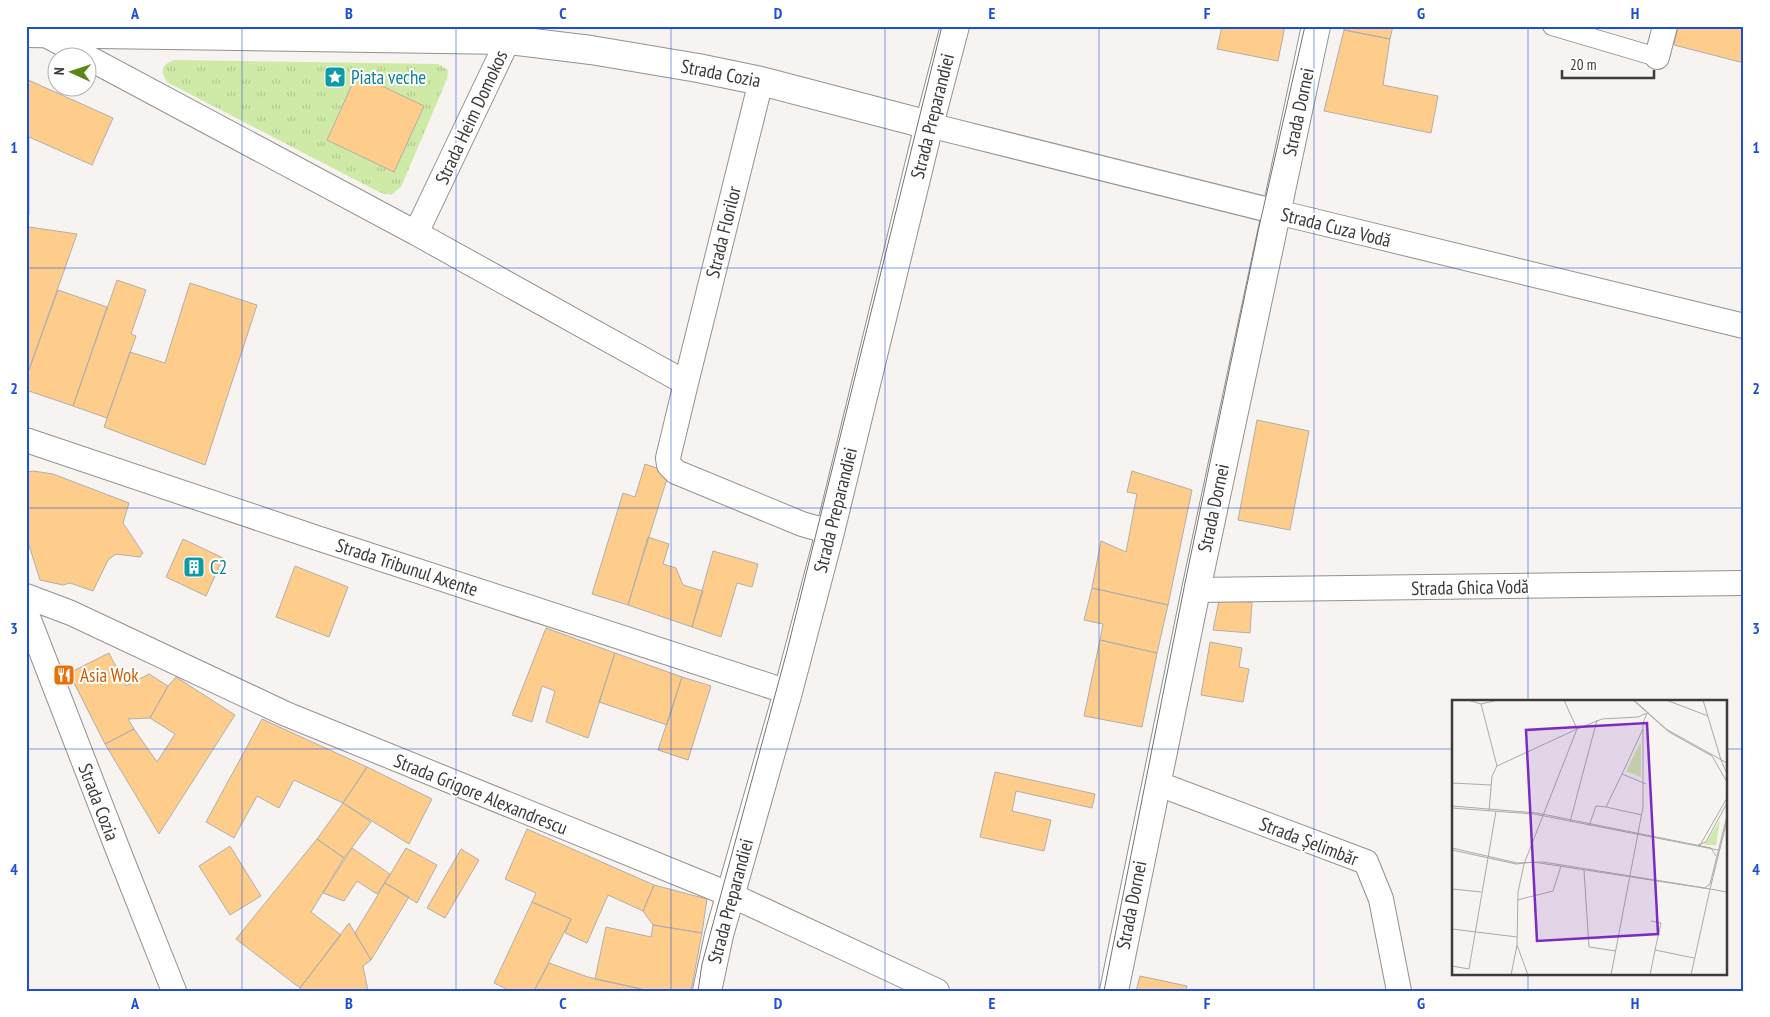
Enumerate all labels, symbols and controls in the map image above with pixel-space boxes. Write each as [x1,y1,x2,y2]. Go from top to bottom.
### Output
text: A [130,3,140,23]
text: B [345,3,353,23]
text: C [559,3,567,23]
text: D [774,3,783,23]
text: E [989,3,996,23]
text: F [1204,3,1211,23]
text: G [1417,3,1425,23]
text: H [1631,3,1639,23]
street label: Strada Heim Domokos [429,46,513,188]
north arrow [48,48,98,98]
scale bar [1562,48,1655,80]
street label: Strada Preparandiei [905,51,959,181]
street label: Strada Cozia [679,54,763,92]
text: 20 m [1570,55,1596,74]
place icon: Piata veche [323,65,347,89]
place label: Piata veche [351,65,426,89]
street label: Strada Dornei [1277,66,1319,158]
text: N [50,67,68,76]
text: 1 [10,137,18,157]
text: 1 [1752,137,1760,157]
street label: Strada Florilor [700,183,746,280]
street label: Strada Cuza Vodă [1278,202,1394,252]
text: 2 [10,378,18,398]
text: 2 [1752,378,1760,398]
street label: Strada Preparandiei [808,445,862,575]
street label: Strada Dornei [1192,462,1234,554]
street label: Strada Tribunul Axente [333,533,481,601]
building icon: C2 [182,555,206,579]
place label: C2 [210,555,227,579]
street label: Strada Ghica Vodă [1411,574,1529,600]
text: 3 [10,618,18,638]
text: 3 [1752,618,1760,638]
restaurant icon: Asia Wok [52,663,76,687]
place label: Asia Wok [80,663,139,687]
inset map [1452,700,1728,974]
street label: Strada Grigore Alexandrescu [391,748,571,840]
street label: Strada Cozia [73,760,125,844]
street label: Strada Șelimbăr [1256,811,1363,871]
street label: Strada Preparandiei [702,836,758,966]
text: 4 [10,859,18,879]
street label: Strada Dornei [1111,859,1151,951]
text: 4 [1752,859,1760,879]
text: A [130,993,140,1013]
text: B [345,993,353,1013]
text: C [559,993,567,1013]
text: D [774,993,783,1013]
text: E [989,993,996,1013]
text: F [1204,993,1211,1013]
text: G [1417,993,1425,1013]
text: H [1631,993,1639,1013]

